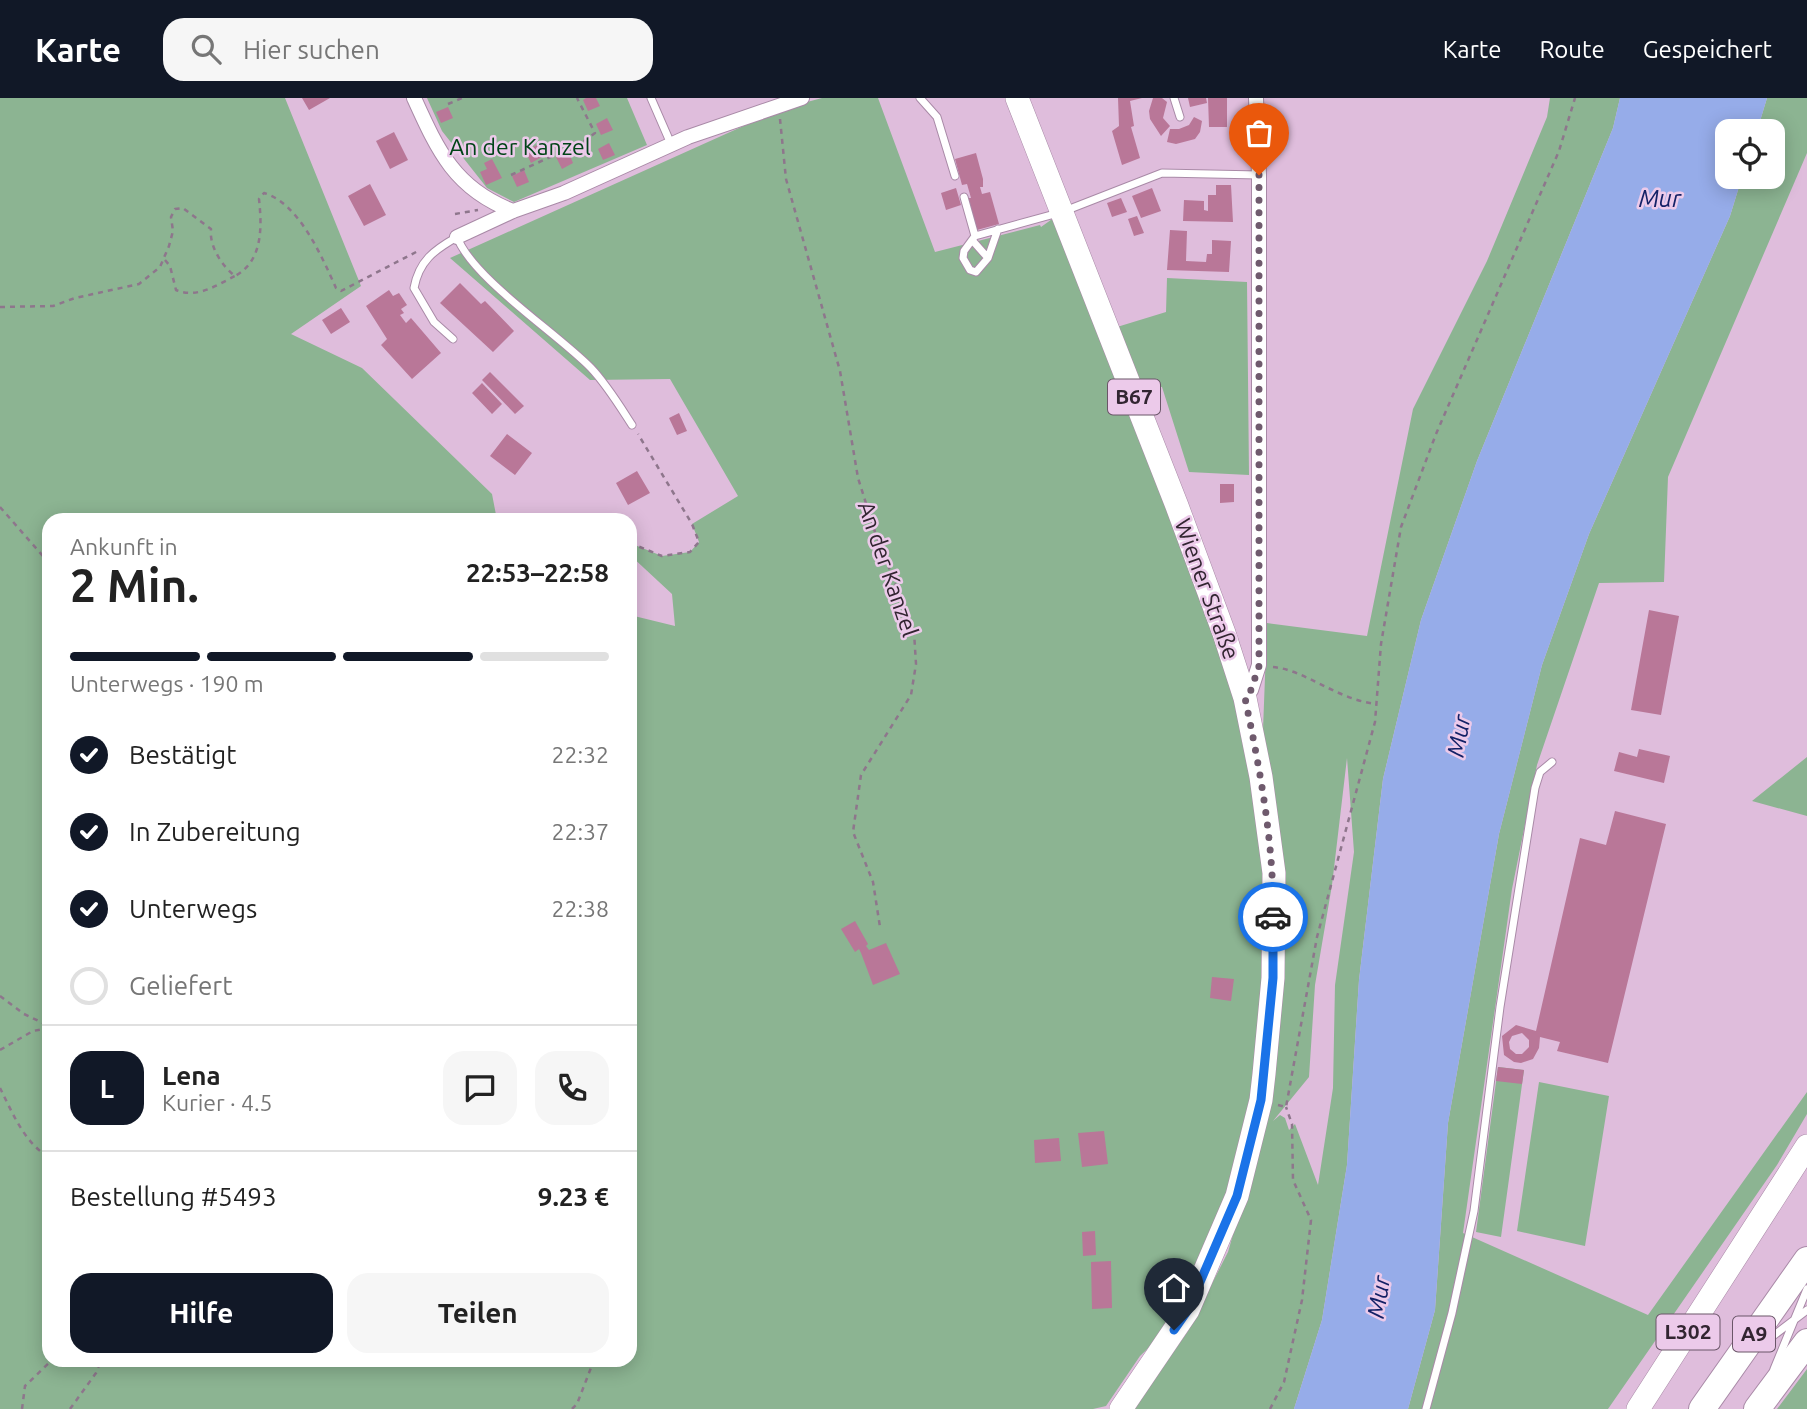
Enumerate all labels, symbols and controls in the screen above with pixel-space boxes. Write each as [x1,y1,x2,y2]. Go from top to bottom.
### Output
search box [163,18,653,81]
icon: search [187,30,225,68]
text: Karte [35,31,121,68]
text: Hier suchen [243,35,380,64]
text: Karte [1443,36,1501,63]
text: Route [1539,36,1605,63]
text: Gespeichert [1643,36,1772,63]
pin [1229,103,1289,175]
icon: bag [1240,114,1278,152]
map controls [1715,119,1785,189]
button: locate [1715,119,1785,189]
park label: An der Kanzel [449,134,591,159]
water label: Mur [1639,185,1682,212]
road number: B67 [1108,380,1160,414]
street label: An der Kanzel [854,498,923,640]
street label: Wiener Straße [1170,515,1245,663]
text: Ankunft in [70,534,178,559]
text: 22:53–22:58 [466,558,609,587]
text: 2 Min. [70,559,199,611]
text: Unterwegs · 190 m [70,671,264,696]
water label: Mur [1442,712,1476,759]
icon: check [70,736,108,774]
text: Bestätigt [129,740,236,769]
text: 22:32 [551,742,609,767]
icon: check [70,813,108,851]
text: In Zubereitung [129,817,301,846]
text: 22:37 [551,819,609,844]
courier [1238,882,1308,952]
icon: check [70,890,108,928]
text: Unterwegs [129,894,257,923]
text: 22:38 [551,896,609,921]
icon: car [1254,898,1292,936]
text: Geliefert [129,971,232,1000]
button: chat [443,1051,517,1125]
button: phone [535,1051,609,1125]
text: Lena [162,1061,221,1090]
text: L [100,1074,114,1103]
text: Kurier · 4.5 [162,1090,273,1115]
text: Bestellung #5493 [70,1182,277,1211]
text: 9.23 € [538,1182,609,1211]
pin [1144,1258,1204,1330]
icon: home [1155,1269,1193,1307]
button: Hilfe [70,1273,333,1353]
button: Teilen [347,1273,609,1353]
water label: Mur [1362,1273,1395,1320]
road number: L302 [1656,1314,1720,1350]
road number: A9 [1733,1316,1775,1352]

